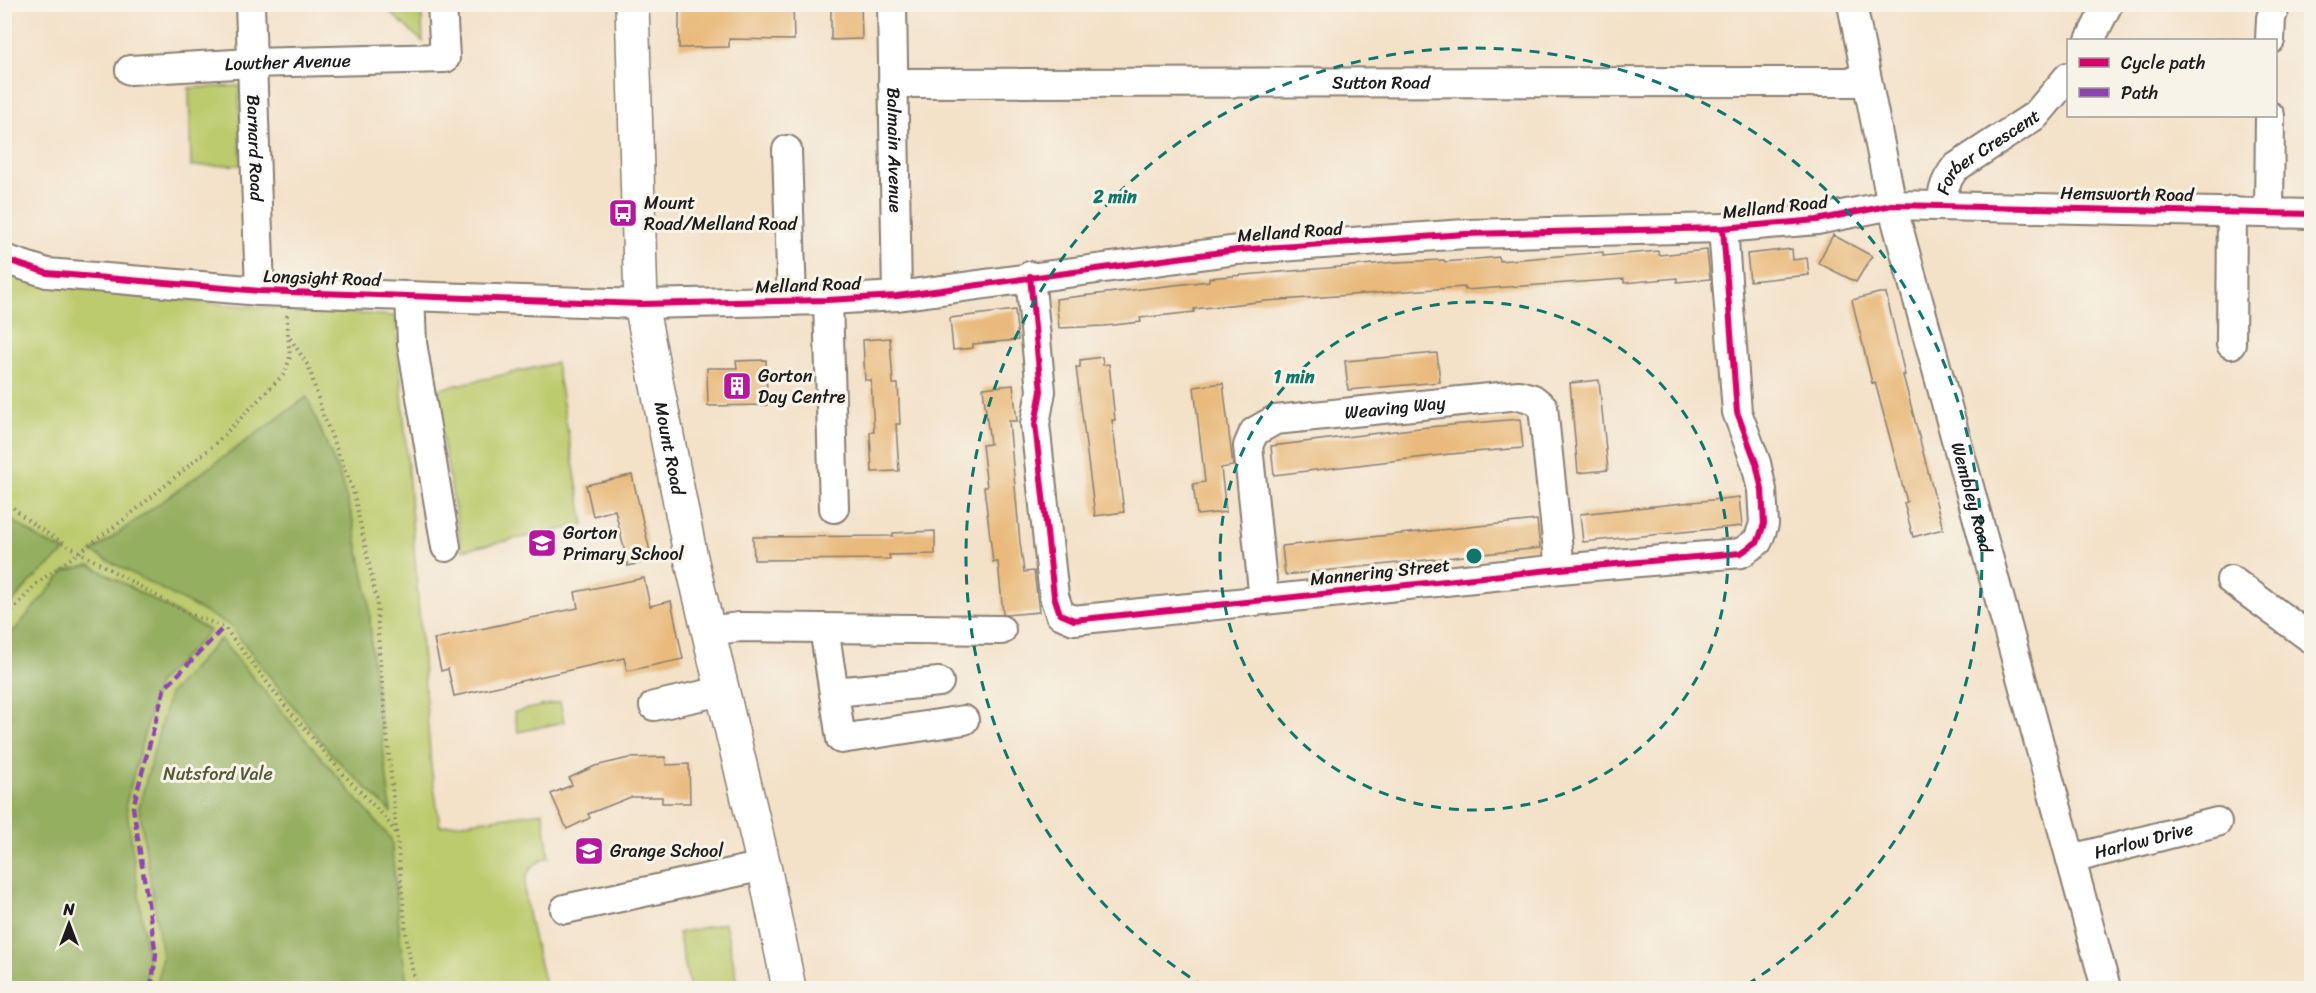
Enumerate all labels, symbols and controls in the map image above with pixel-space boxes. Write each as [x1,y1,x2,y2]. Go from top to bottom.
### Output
legend [2067,39,2277,117]
street label: Lowther Avenue [224,44,351,81]
text: Cycle path [2121,47,2205,79]
street label: Sutton Road [1332,66,1431,99]
text: Path [2121,77,2158,109]
street label: Balmain Avenue [877,87,912,213]
street label: Barnard Road [237,94,273,203]
street label: Forber Crescent [1927,100,2047,198]
street label: Hemsworth Road [2060,177,2195,211]
text: 2 min [1092,181,1137,213]
street label: Melland Road [1721,185,1831,228]
place label: Mount Road/Melland Road [644,187,799,240]
bus stop icon: Mount Road/Melland Road [607,197,639,229]
street label: Melland Road [1236,212,1345,252]
street label: Longsight Road [263,260,383,296]
street label: Melland Road [755,267,863,303]
place label: Gorton Day Centre [758,360,846,413]
text: 1 min [1274,361,1315,393]
building icon: Gorton Day Centre [721,370,753,402]
street label: Weaving Way [1343,387,1448,429]
street label: Mount Road [645,399,694,499]
street label: Wembley Road [1942,438,2003,558]
place label: Gorton Primary School [563,517,685,570]
school or university icon: Gorton Primary School [526,527,558,559]
centre of rings [1464,546,1484,566]
street label: Mannering Street [1308,549,1452,595]
park label: Nutsford Vale [163,758,273,790]
street label: Harlow Drive [2091,813,2197,869]
school or university icon: Grange School [573,835,605,867]
place label: Grange School [610,835,724,867]
north arrow [39,894,99,954]
text: N [62,895,75,924]

